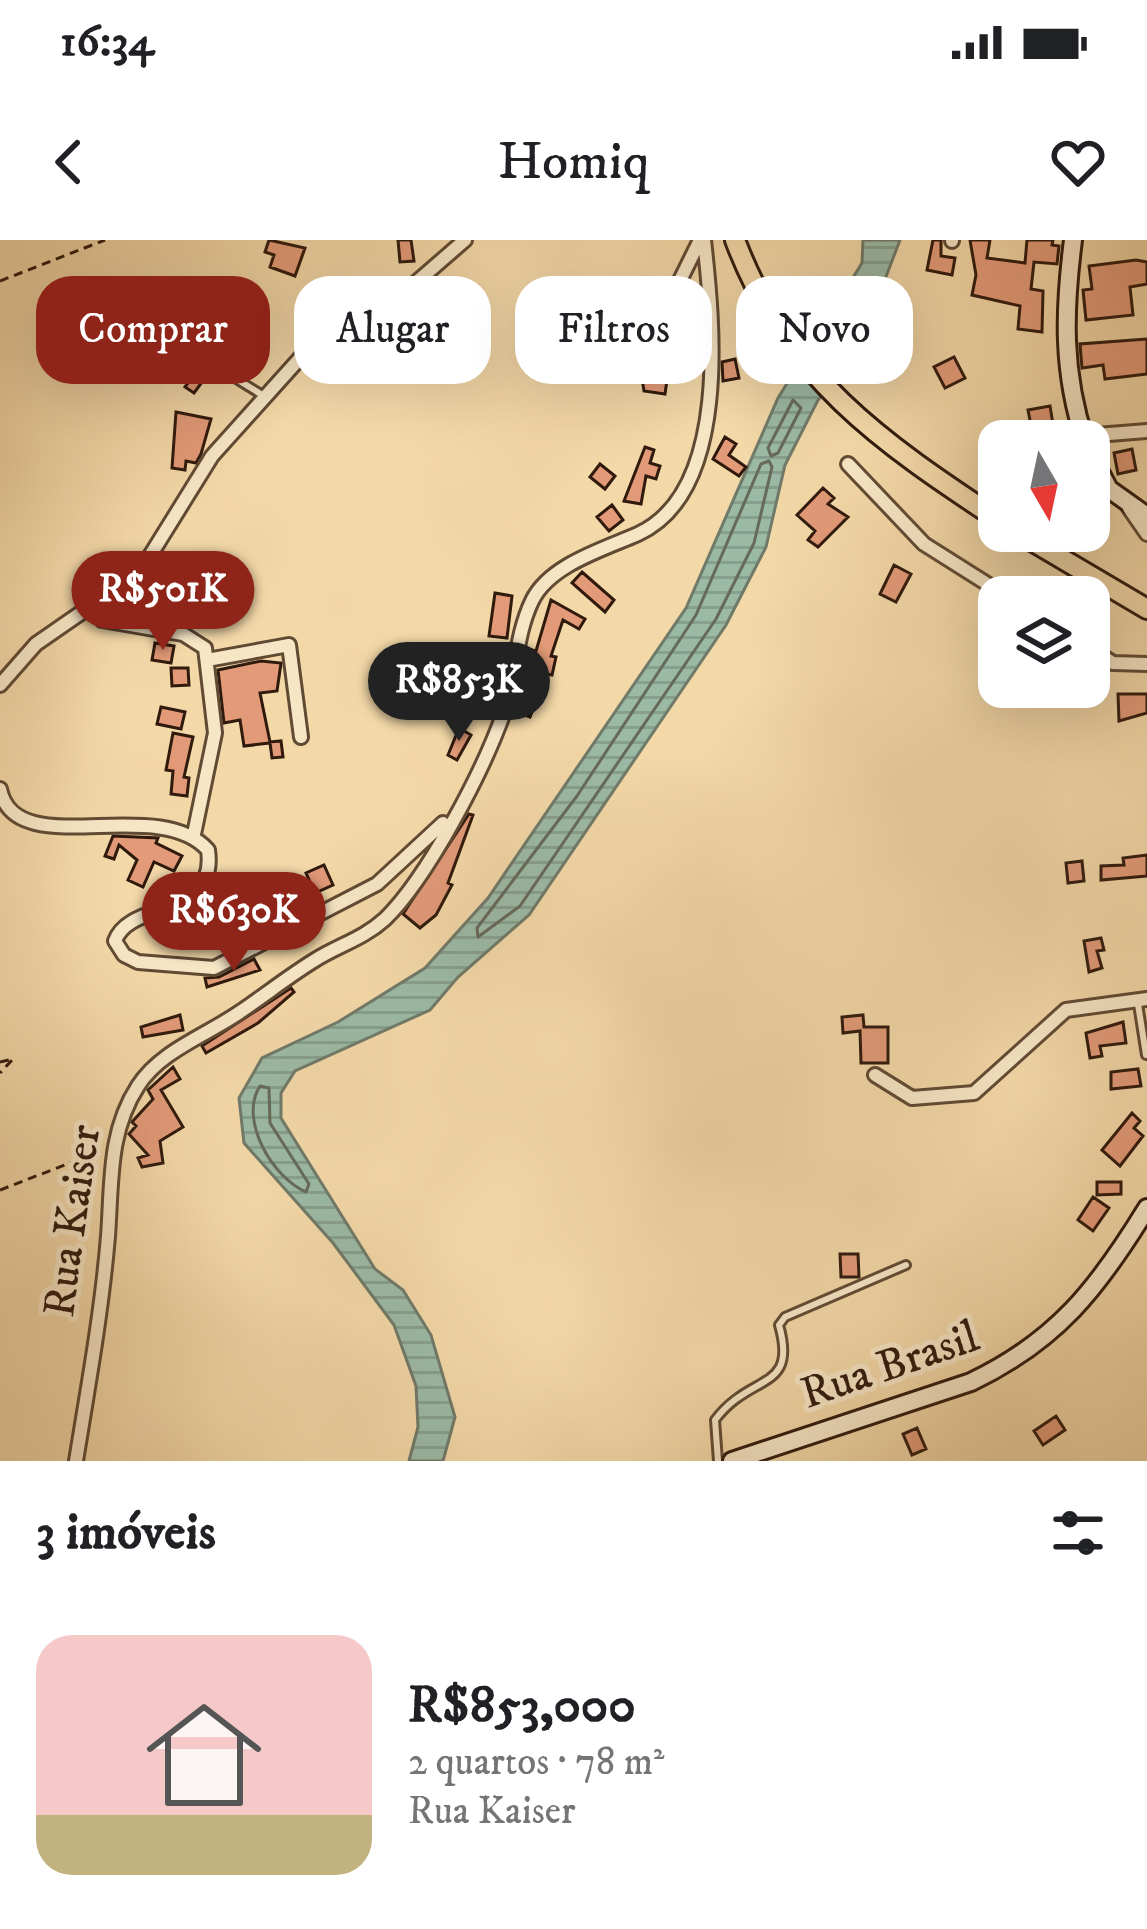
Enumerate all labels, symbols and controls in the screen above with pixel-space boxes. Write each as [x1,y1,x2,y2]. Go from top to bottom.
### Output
text: 16:34 [60,14,154,70]
icon: back [36,129,102,195]
text: Homiq [498,129,649,196]
icon: heart [1045,129,1111,195]
chip: Comprar [36,276,270,384]
chip: Alugar [294,276,491,384]
chip: Filtros [515,276,712,384]
chip: Novo [736,276,913,384]
north arrow [978,420,1110,552]
map controls [978,420,1110,708]
pin: R$501K [65,551,261,653]
text: R$501K [98,565,228,614]
button: layers [978,576,1110,708]
pin: R$853K [361,642,557,744]
text: R$853K [395,656,523,705]
pin: R$630K [136,872,332,974]
text: R$630K [169,886,299,935]
street label: Rua Kaiser [32,1121,114,1321]
street label: Rua Brasil [794,1309,987,1423]
icon: filters [1045,1500,1111,1566]
text: 3 imóveis [36,1501,216,1565]
text: R$853,000 [408,1674,636,1738]
icon: home [132,1683,276,1827]
text: 2 quartos · 78 m² [408,1738,665,1787]
text: Rua Kaiser [408,1787,575,1836]

